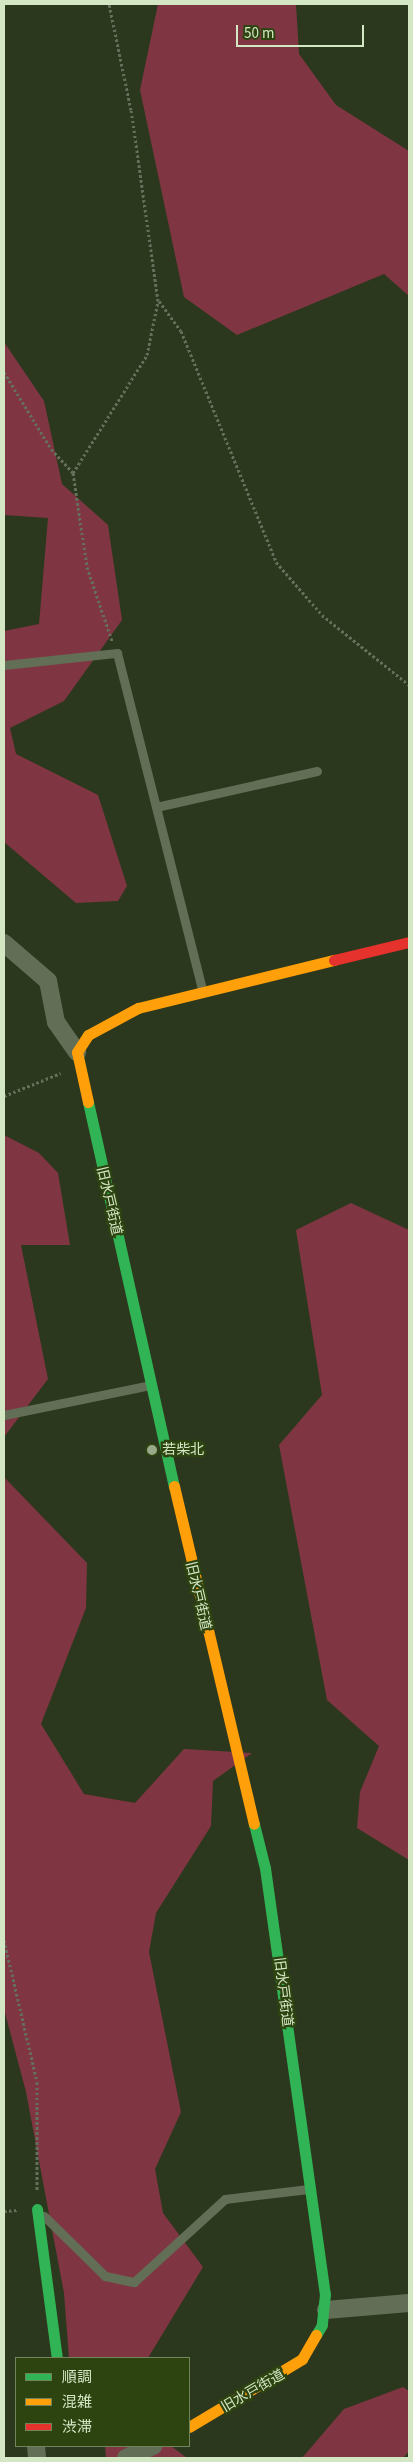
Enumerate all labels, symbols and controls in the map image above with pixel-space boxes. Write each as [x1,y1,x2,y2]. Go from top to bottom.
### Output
scale bar [238,15,366,47]
text: 50 m [244,23,274,44]
street label: 旧水戸街道 [93,1165,125,1237]
place label: 若柴北 [162,1442,204,1458]
marker: 若柴北 [146,1444,158,1456]
street label: 旧水戸街道 [182,1560,214,1632]
street label: 旧水戸街道 [270,1956,296,2028]
legend [15,2357,190,2447]
street label: 旧水戸街道 [218,2366,288,2416]
text: 順調 [62,2367,92,2388]
text: 混雑 [62,2392,92,2413]
text: 渋滞 [62,2417,92,2438]

